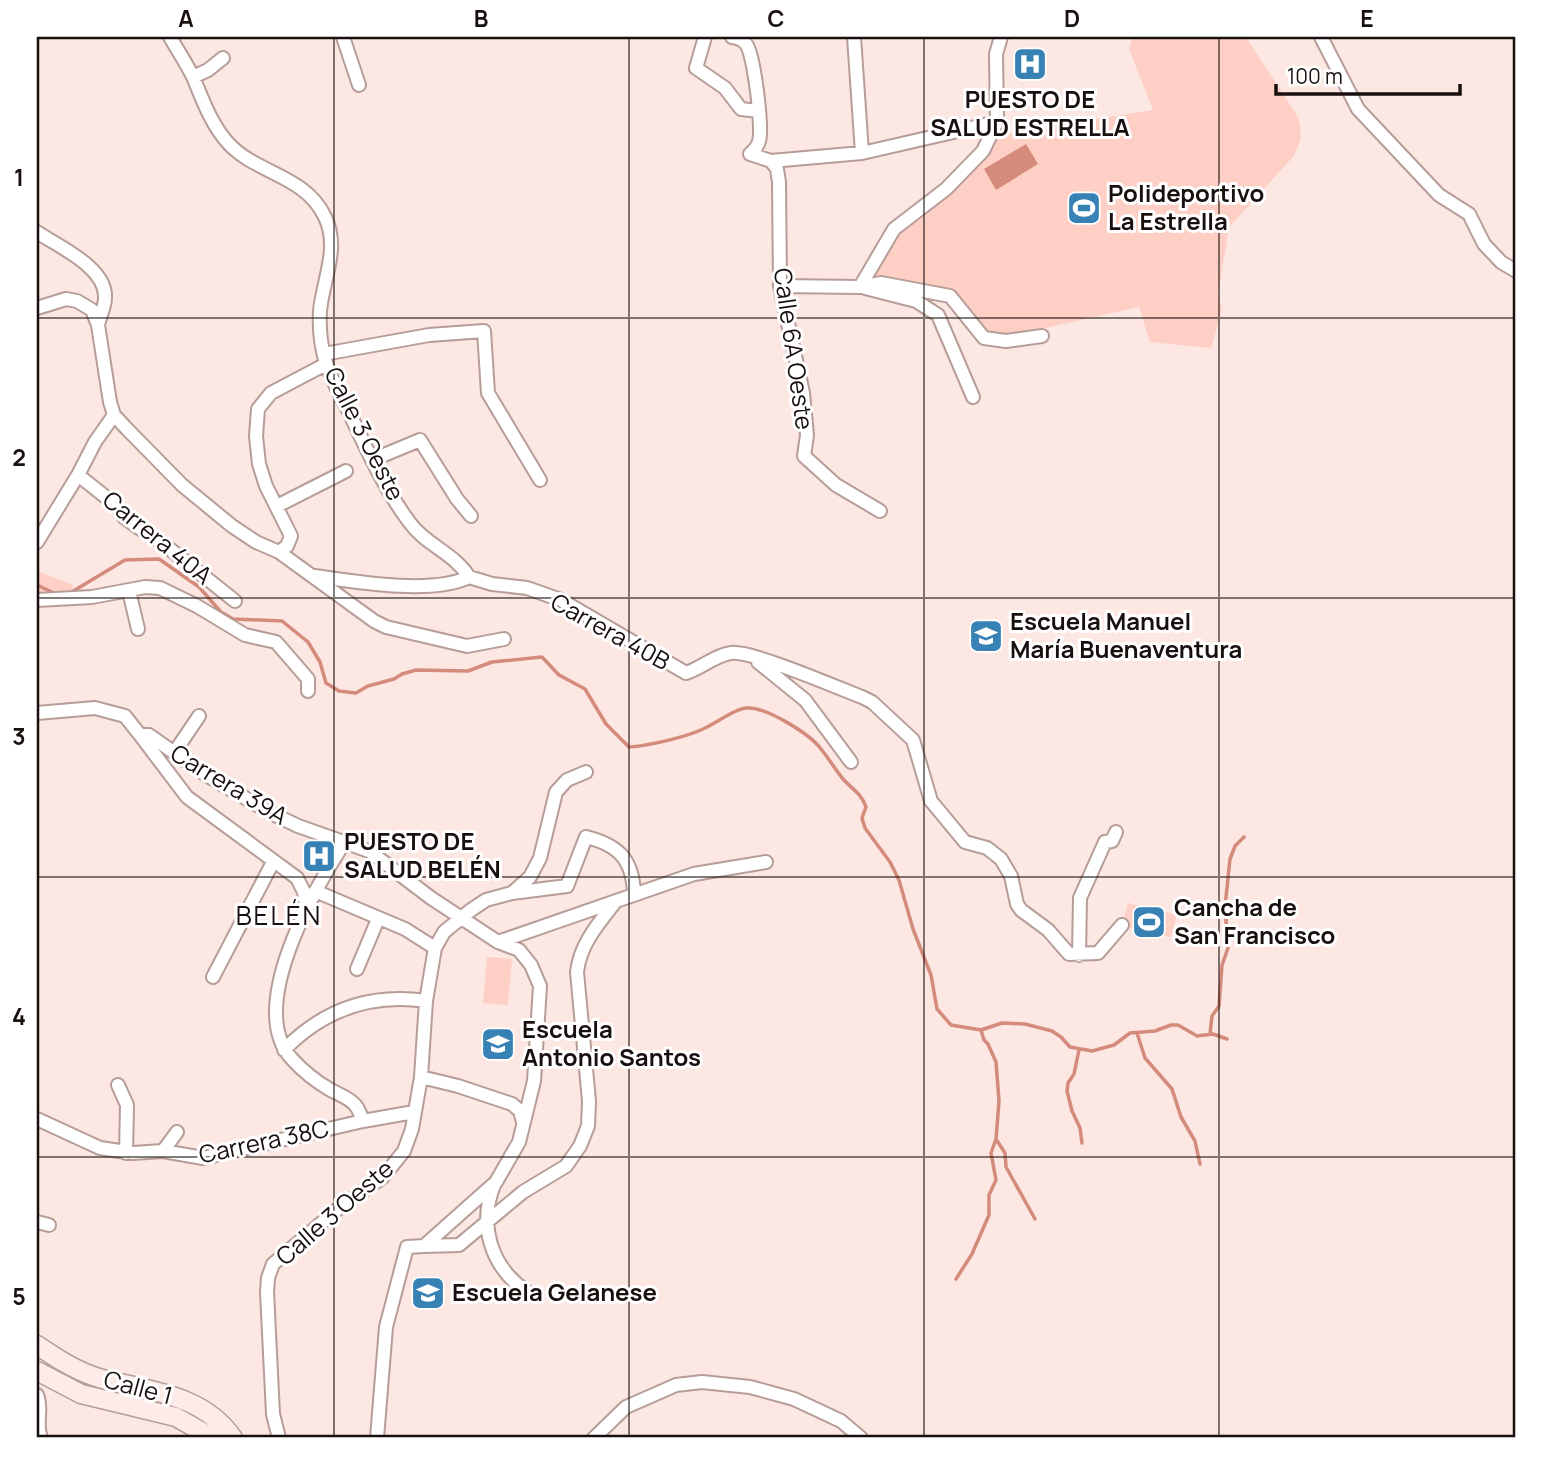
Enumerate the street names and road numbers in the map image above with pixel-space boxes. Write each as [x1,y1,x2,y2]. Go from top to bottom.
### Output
street label: Calle 6A Oeste [767,266,822,432]
street label: Calle 3 Oeste [318,361,413,506]
street label: Carrera 40A [96,483,220,591]
street label: Carrera 40B [545,584,676,677]
street label: Carrera 39A [165,736,295,832]
street label: Carrera 38C [196,1111,332,1170]
street label: Calle 3 Oeste [268,1152,400,1272]
street label: Calle 1 [100,1362,176,1412]

